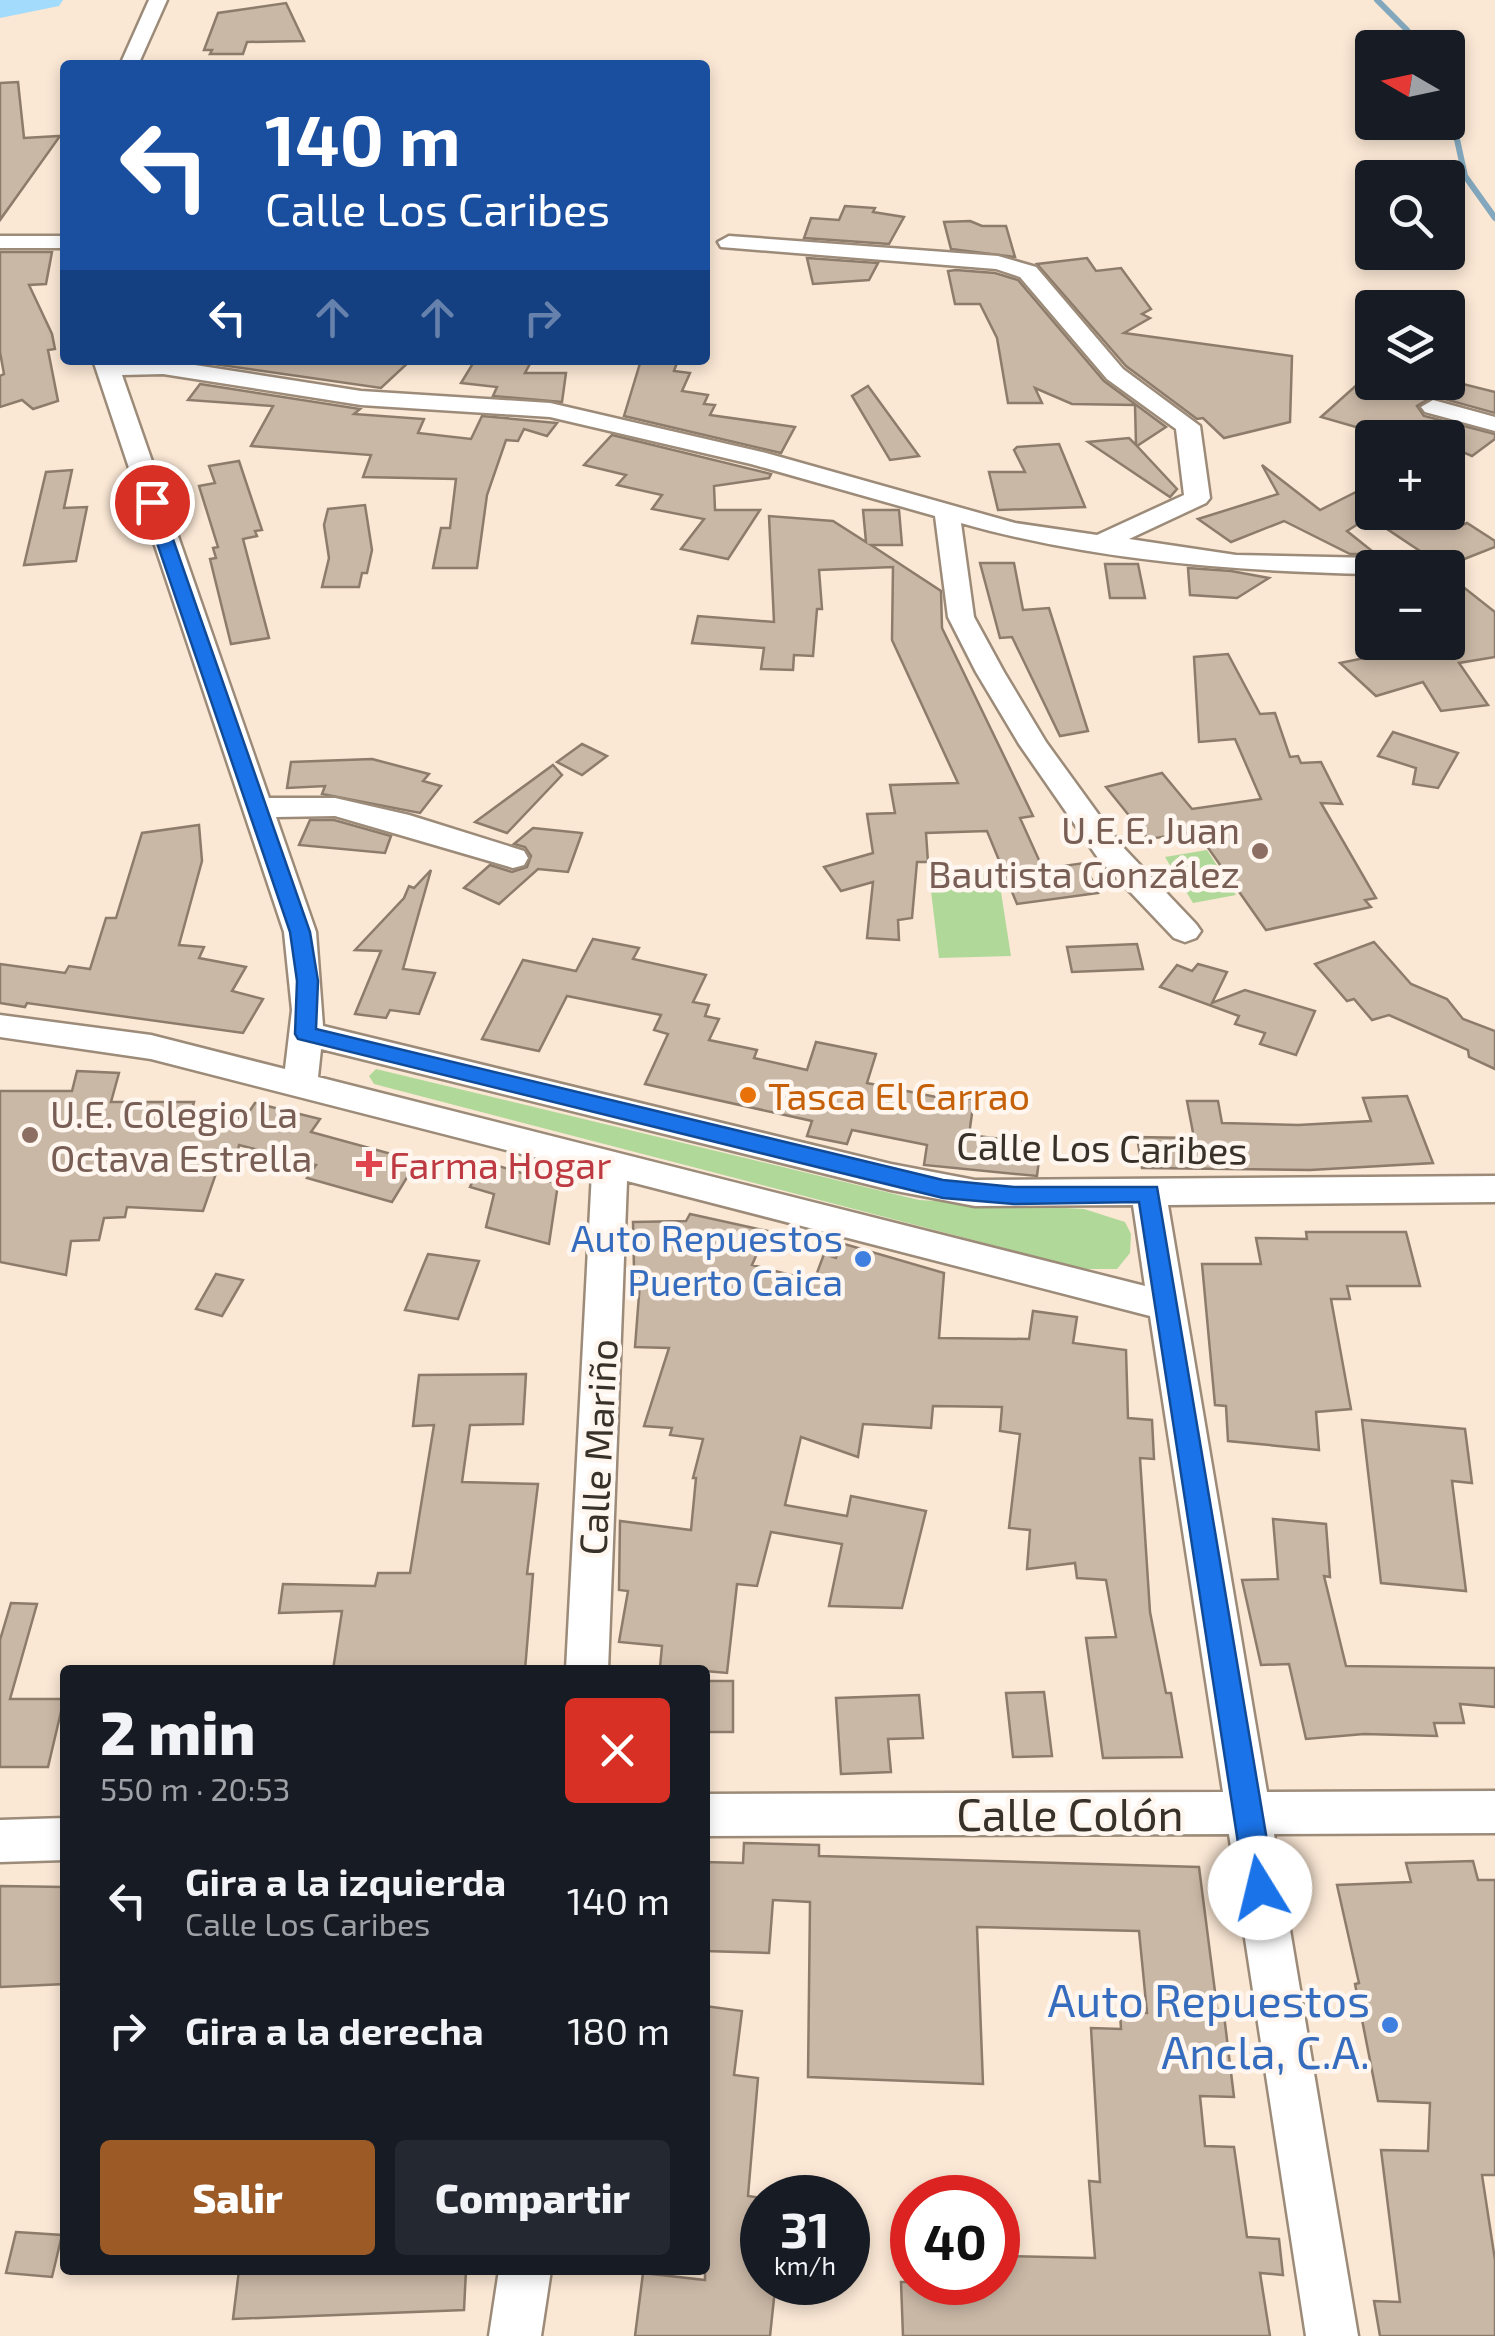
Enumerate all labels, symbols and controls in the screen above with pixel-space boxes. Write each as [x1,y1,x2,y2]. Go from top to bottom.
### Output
north arrow [1355,30,1465,140]
map controls [1355,30,1465,660]
text: 140 m [265,96,461,180]
icon: left [100,100,230,230]
button: search [1355,160,1465,270]
text: Calle Los Caribes [265,181,610,235]
icon: left [200,290,255,345]
icon: ahead [305,290,360,345]
icon: ahead [410,290,465,345]
icon: right [515,290,570,345]
button: layers [1355,290,1465,400]
button: + [1355,420,1465,530]
pin [110,460,195,545]
icon: arrive [125,475,180,530]
button: − [1355,550,1465,660]
place label: U.E.E. Juan Bautista González [928,806,1240,896]
marker: U.E.E. Juan Bautista González [1249,840,1271,862]
place label: Tasca El Carrao [768,1072,1030,1118]
marker: Tasca El Carrao [737,1084,759,1106]
place label: U.E. Colegio La Octava Estrella [50,1090,312,1180]
street label: Calle Los Caribes [956,1121,1248,1173]
marker: U.E. Colegio La Octava Estrella [19,1124,41,1146]
place label: Farma Hogar [389,1141,611,1187]
marker: Farma Hogar [358,1153,380,1175]
place label: Auto Repuestos Puerto Caica [571,1214,843,1304]
marker: Auto Repuestos Puerto Caica [852,1248,874,1270]
street label: Calle Mariño [568,1338,626,1556]
text: 2 min [100,1695,255,1767]
button: close [565,1698,670,1803]
text: 550 m · 20:53 [100,1769,290,1807]
street label: Calle Colón [956,1786,1184,1840]
position arrow [1208,1836,1312,1940]
text: Gira a la izquierda [185,1858,506,1904]
icon: left [100,1873,155,1928]
text: 140 m [567,1877,670,1923]
text: Calle Los Caribes [185,1904,430,1942]
place label: Auto Repuestos Ancla, C.A. [1048,1972,1370,2078]
icon: right [100,2003,155,2058]
text: Gira a la derecha [185,2007,484,2053]
text: 180 m [567,2007,670,2053]
marker: Auto Repuestos Ancla, C.A. [1379,2014,1401,2036]
button: Salir [100,2140,375,2255]
button: Compartir [395,2140,670,2255]
speed limit sign: 40 [890,2175,1020,2305]
text: 31 [780,2198,830,2258]
text: km/h [774,2250,836,2280]

